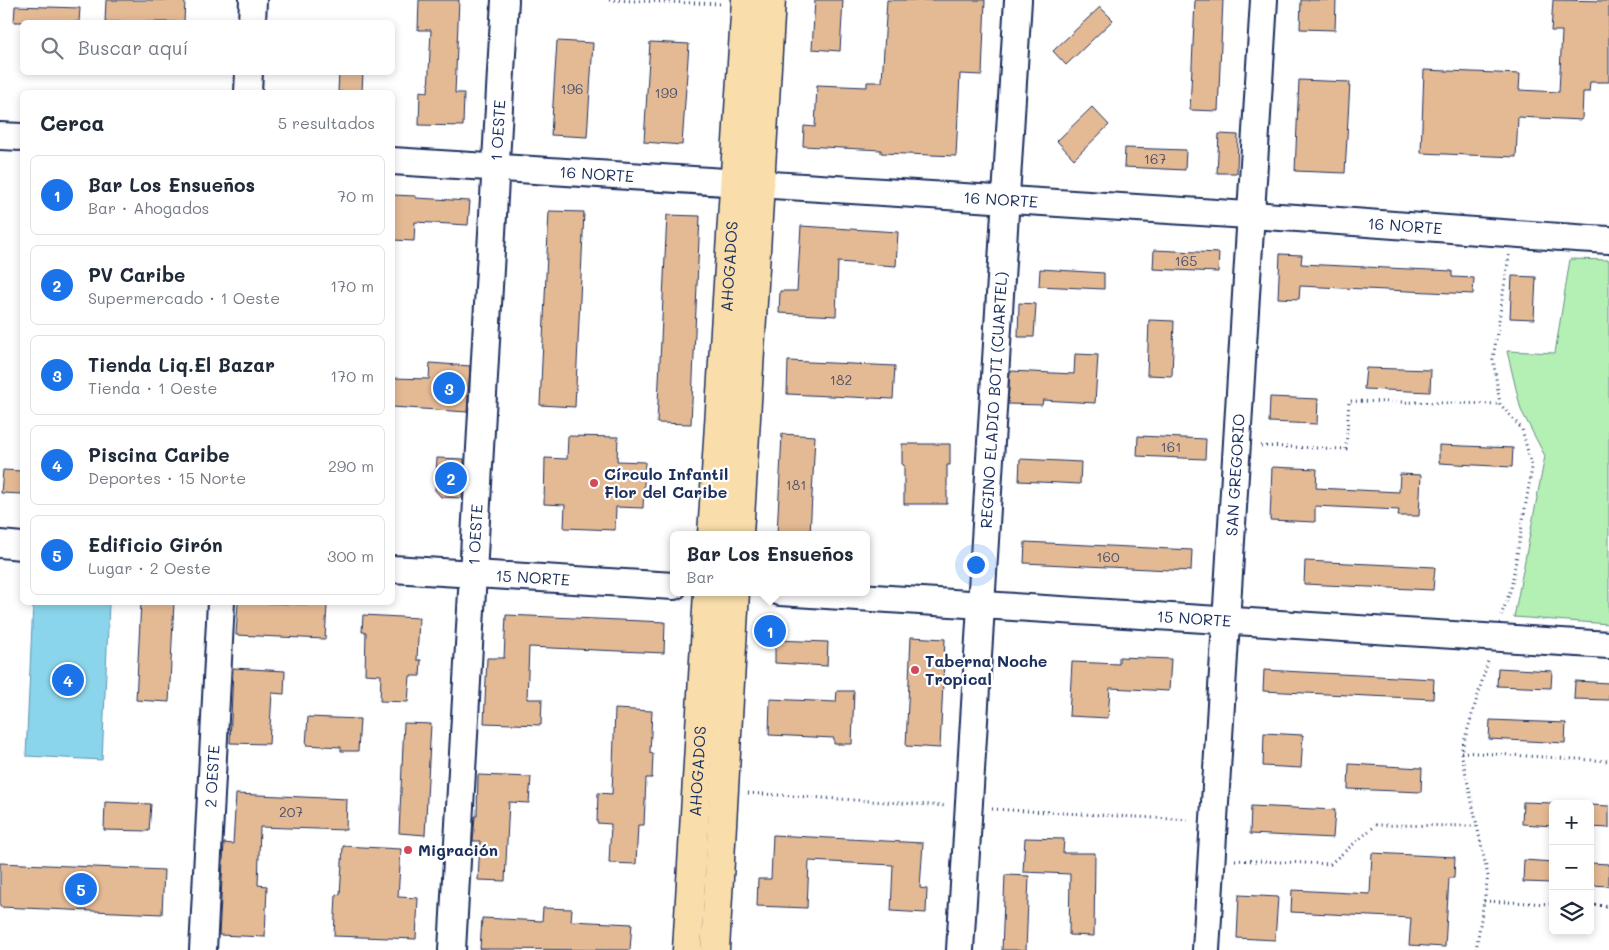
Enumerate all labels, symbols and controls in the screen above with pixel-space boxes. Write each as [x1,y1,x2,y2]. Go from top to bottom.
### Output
search box [20,20,395,75]
icon: search [38,34,66,62]
text: Buscar aquí [78,35,188,60]
house number: 196 [561,79,584,98]
house number: 199 [655,83,677,102]
street label: 1 OESTE [485,99,509,161]
text: Cerca [40,109,105,136]
text: 5 resultados [278,112,375,133]
house number: 167 [1144,149,1166,168]
street label: 16 NORTE [559,161,635,186]
text: Bar Los Ensueños [88,172,255,197]
text: 1 [53,185,61,206]
text: 70 m [337,185,374,206]
street label: 16 NORTE [963,186,1039,212]
text: Bar · Ahogados [88,197,209,218]
street label: 16 NORTE [1367,212,1443,238]
street label: AHOGADOS [715,221,742,312]
house number: 165 [1175,251,1197,270]
text: PV Caribe [88,262,185,287]
street label: REGINO ELADIO BOTI (CUARTEL) [975,271,1011,529]
text: 2 [53,275,61,296]
text: 170 m [330,275,374,296]
text: Supermercado · 1 Oeste [88,287,280,308]
text: Tienda Liq.El Bazar [88,352,275,377]
text: 3 [52,365,62,386]
text: 170 m [330,365,374,386]
pin: 3 [433,369,465,407]
house number: 182 [830,370,852,389]
text: Tienda · 1 Oeste [88,377,217,398]
street label: SAN GREGORIO [1220,413,1249,537]
house number: 161 [1161,437,1181,456]
text: Piscina Caribe [88,442,230,467]
text: 4 [52,455,62,476]
text: 290 m [328,455,374,476]
pin: 2 [435,459,467,497]
place label: Círculo Infantil Flor del Caribe [604,463,728,502]
text: Deportes · 15 Norte [88,467,246,488]
house number: 181 [786,475,807,494]
marker: Círculo Infantil Flor del Caribe [588,477,600,489]
street label: 1 OESTE [462,503,487,566]
popup [670,531,870,596]
text: Edificio Girón [88,532,223,557]
text: Bar Los Ensueños [686,541,854,566]
text: 5 [52,545,62,566]
text: 300 m [327,545,374,566]
house number: 160 [1096,547,1120,566]
your location [963,552,989,578]
text: Lugar · 2 Oeste [88,557,211,578]
street label: 15 NORTE [495,564,571,590]
text: Bar [686,566,714,587]
street label: 15 NORTE [1156,605,1232,631]
pin: 1 [754,612,786,650]
place label: Taberna Noche Tropical [925,650,1047,689]
pin: 4 [52,661,84,699]
marker: Taberna Noche Tropical [909,664,921,676]
street label: AHOGADOS [684,725,710,817]
street label: 2 OESTE [199,744,224,808]
map controls [1549,800,1594,935]
button: + [1549,800,1594,845]
house number: 207 [279,802,303,821]
place label: Migración [418,839,498,860]
marker: Migración [402,844,414,856]
button: − [1549,845,1594,890]
pin: 5 [65,870,97,908]
button: layers [1549,890,1594,935]

